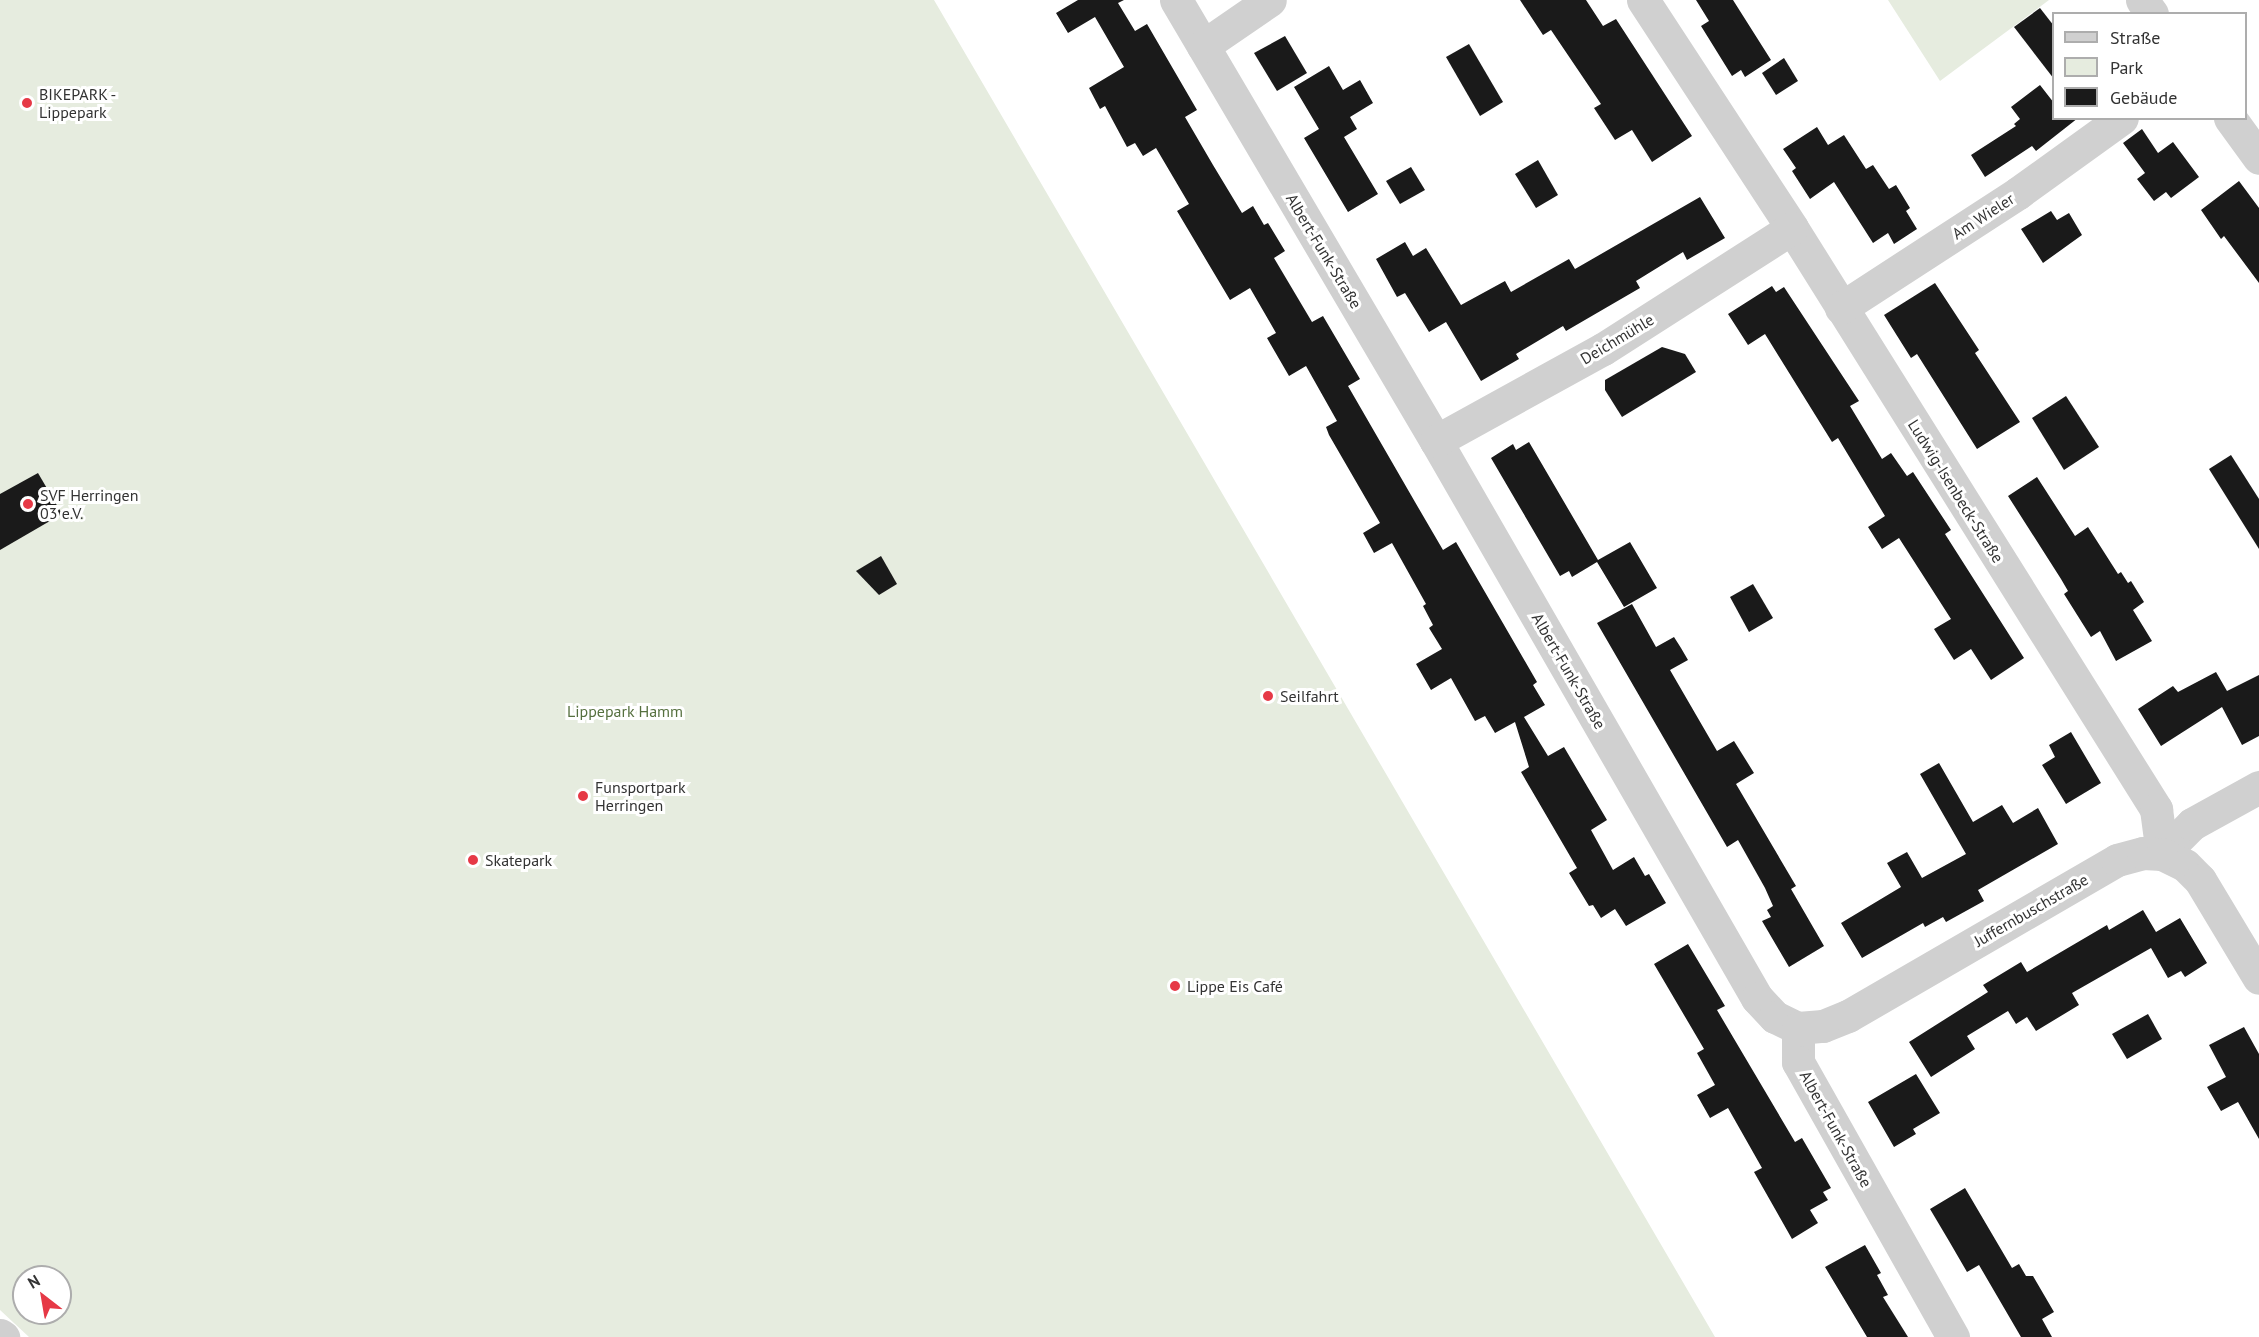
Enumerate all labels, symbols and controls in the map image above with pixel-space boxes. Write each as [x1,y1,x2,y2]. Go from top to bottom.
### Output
legend [2052,12,2247,120]
text: Straße [2110,26,2161,49]
text: Park [2110,56,2143,79]
place label: BIKEPARK - Lippepark [39,84,118,122]
text: Gebäude [2110,86,2177,109]
marker: BIKEPARK - Lippepark [20,96,34,110]
street label: Am Wieler [1948,189,2018,243]
street label: Albert-Funk-Straße [1282,190,1366,312]
street label: Deichmühle [1577,310,1657,368]
street label: Ludwig-Isenbeck-Straße [1904,416,2008,566]
place label: SVF Herringen 03 e.V. [40,485,138,523]
marker: SVF Herringen 03 e.V. [21,497,35,511]
street label: Albert-Funk-Straße [1528,610,1610,732]
place label: Seilfahrt [1280,686,1339,706]
marker: Seilfahrt [1261,689,1275,703]
park label: Lippepark Hamm [567,701,683,721]
place label: Funsportpark Herringen [595,777,686,815]
marker: Funsportpark Herringen [576,789,590,803]
place label: Skatepark [485,850,552,870]
marker: Skatepark [466,853,480,867]
street label: Juffernbuschstraße [1970,870,2092,950]
place label: Lippe Eis Café [1187,976,1283,996]
marker: Lippe Eis Café [1168,979,1182,993]
street label: Albert-Funk-Straße [1796,1067,1876,1191]
north arrow [12,1265,72,1325]
text: N [24,1270,43,1293]

